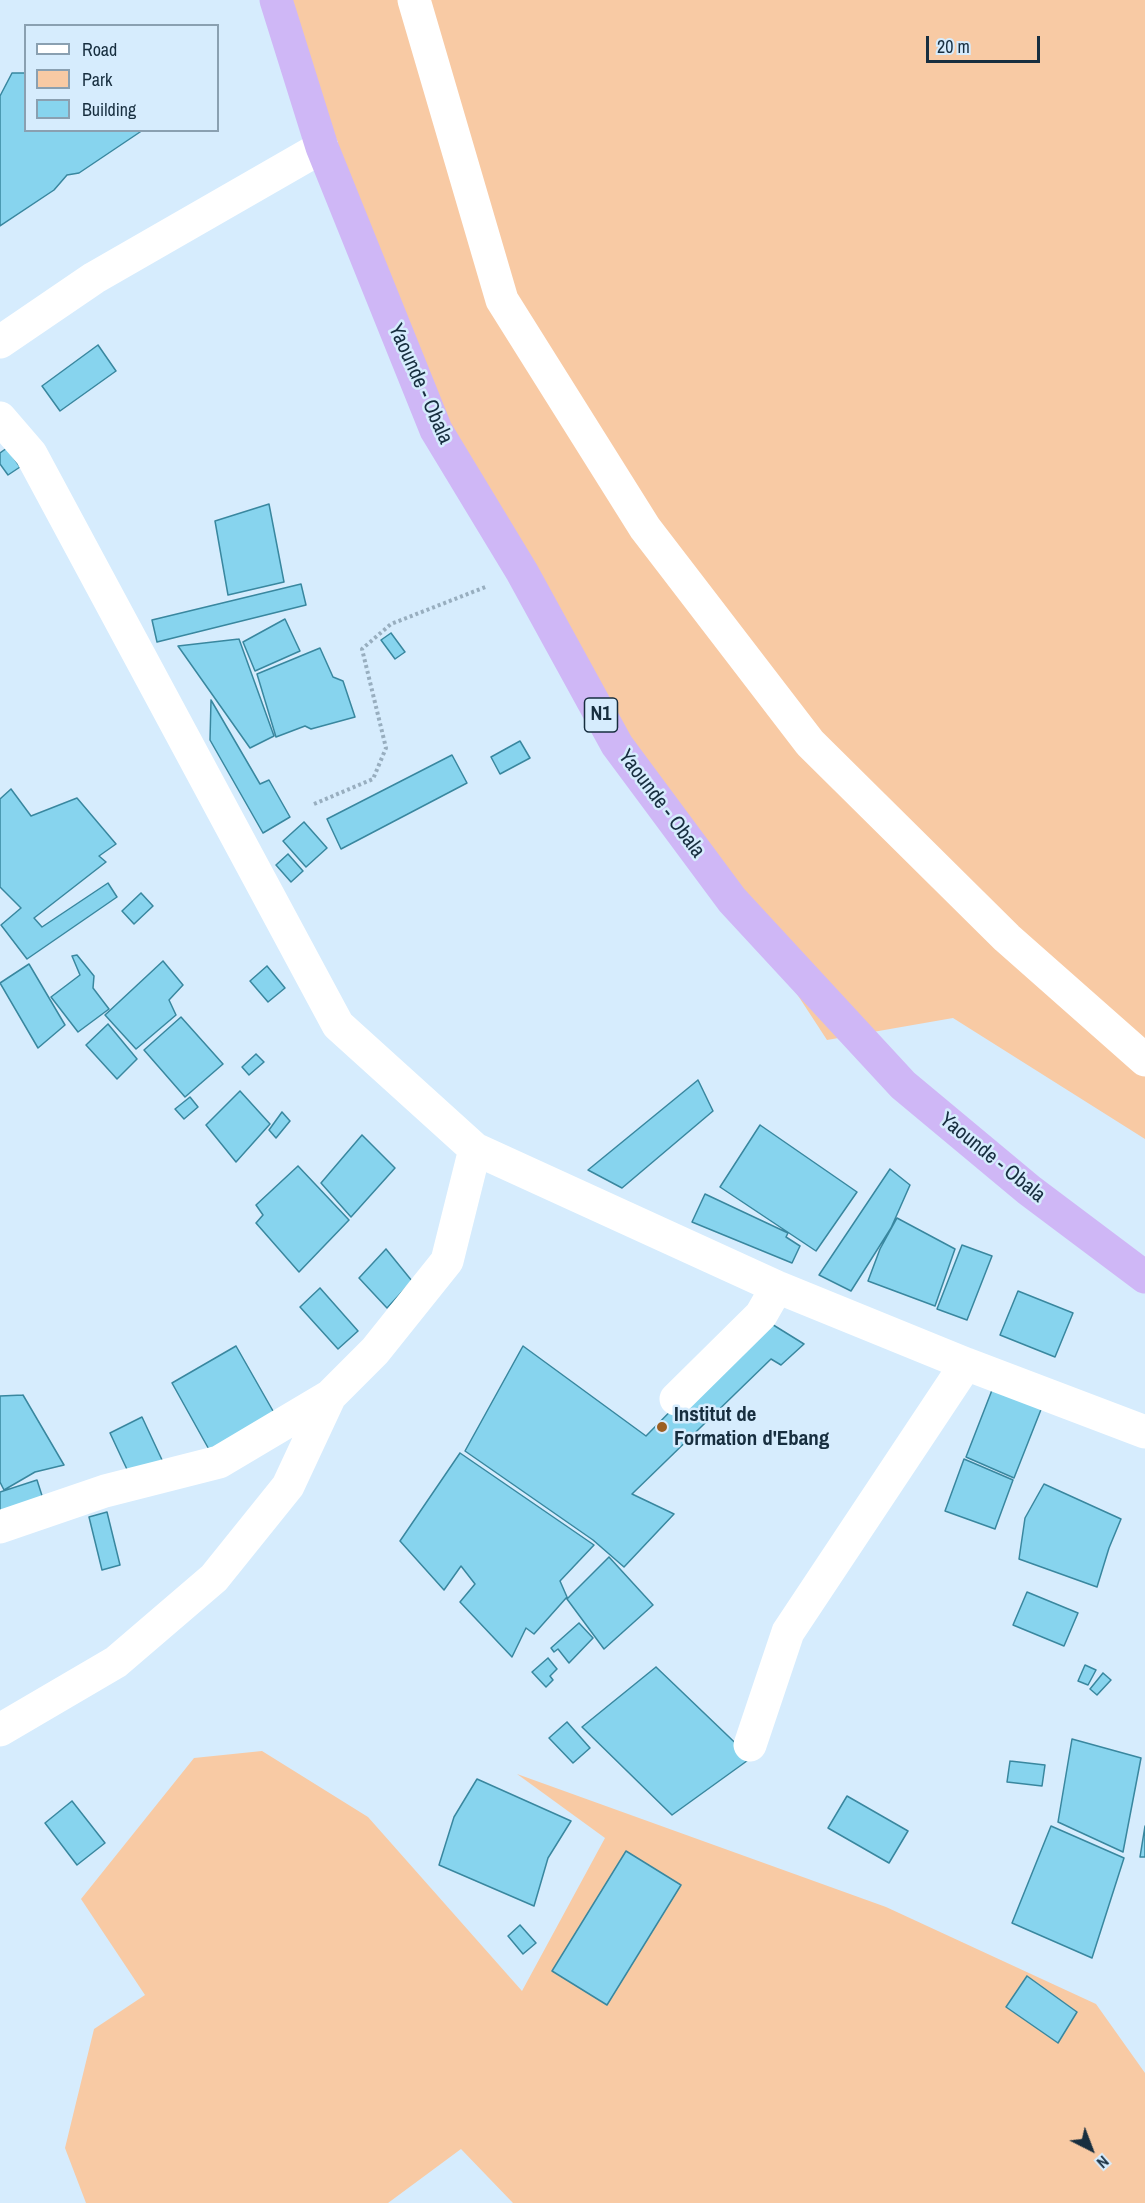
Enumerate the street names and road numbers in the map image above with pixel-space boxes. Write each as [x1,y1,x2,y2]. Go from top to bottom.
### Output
street label: Yaounde - Obala [382,320,458,448]
road number: N1 [584,698,618,732]
street label: Yaounde - Obala [612,745,710,863]
street label: Yaounde - Obala [934,1108,1050,1208]

